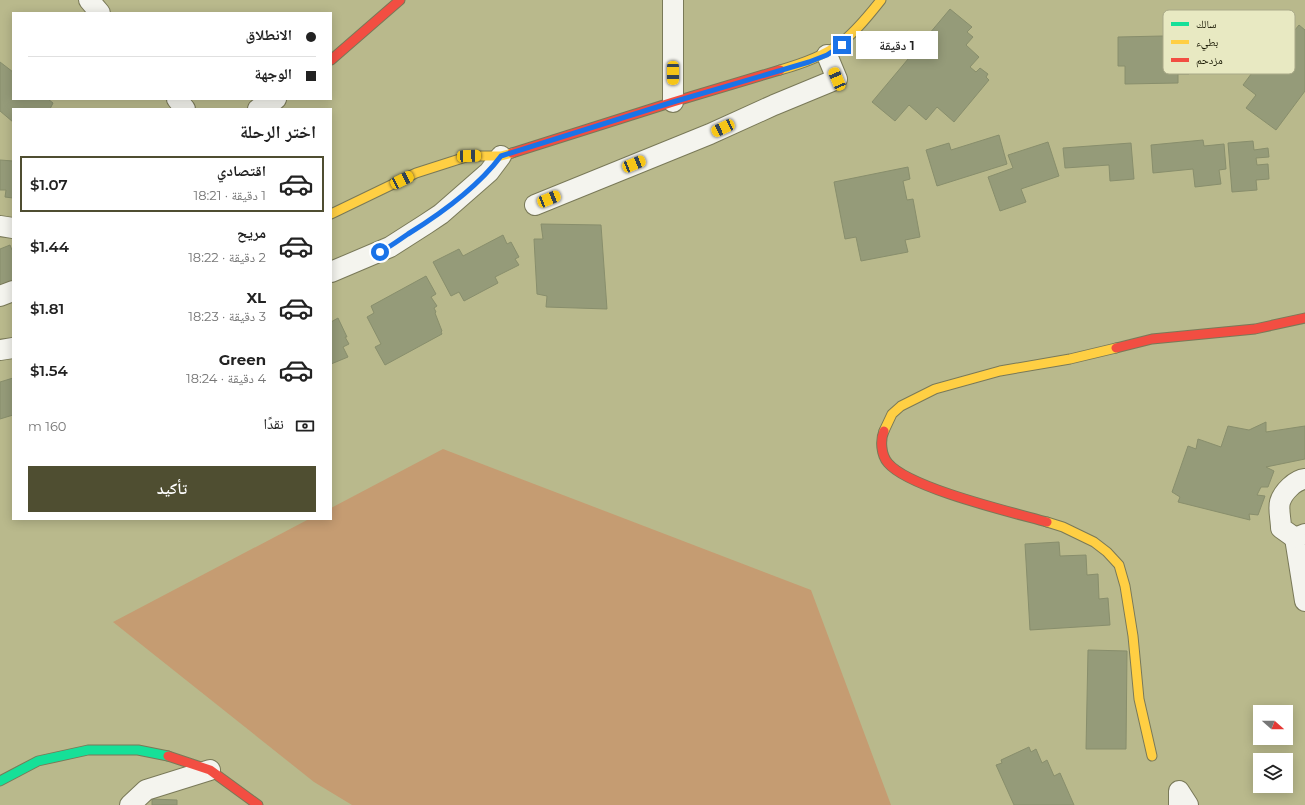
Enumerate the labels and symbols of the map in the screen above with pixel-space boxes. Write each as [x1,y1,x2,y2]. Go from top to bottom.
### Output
legend [1163,10,1295,74]
text: سالك [1196,17,1216,31]
callout: 1 دقيقة [856,31,938,59]
text: بطيء [1196,35,1218,51]
route end [833,36,851,54]
text: مزدحم [1196,53,1223,68]
car [667,61,679,85]
car [827,66,847,92]
car [710,117,736,139]
car [457,150,481,162]
car [621,154,647,174]
car [389,169,415,191]
car [536,189,562,209]
route start [371,243,389,261]
north arrow [1253,705,1293,745]

